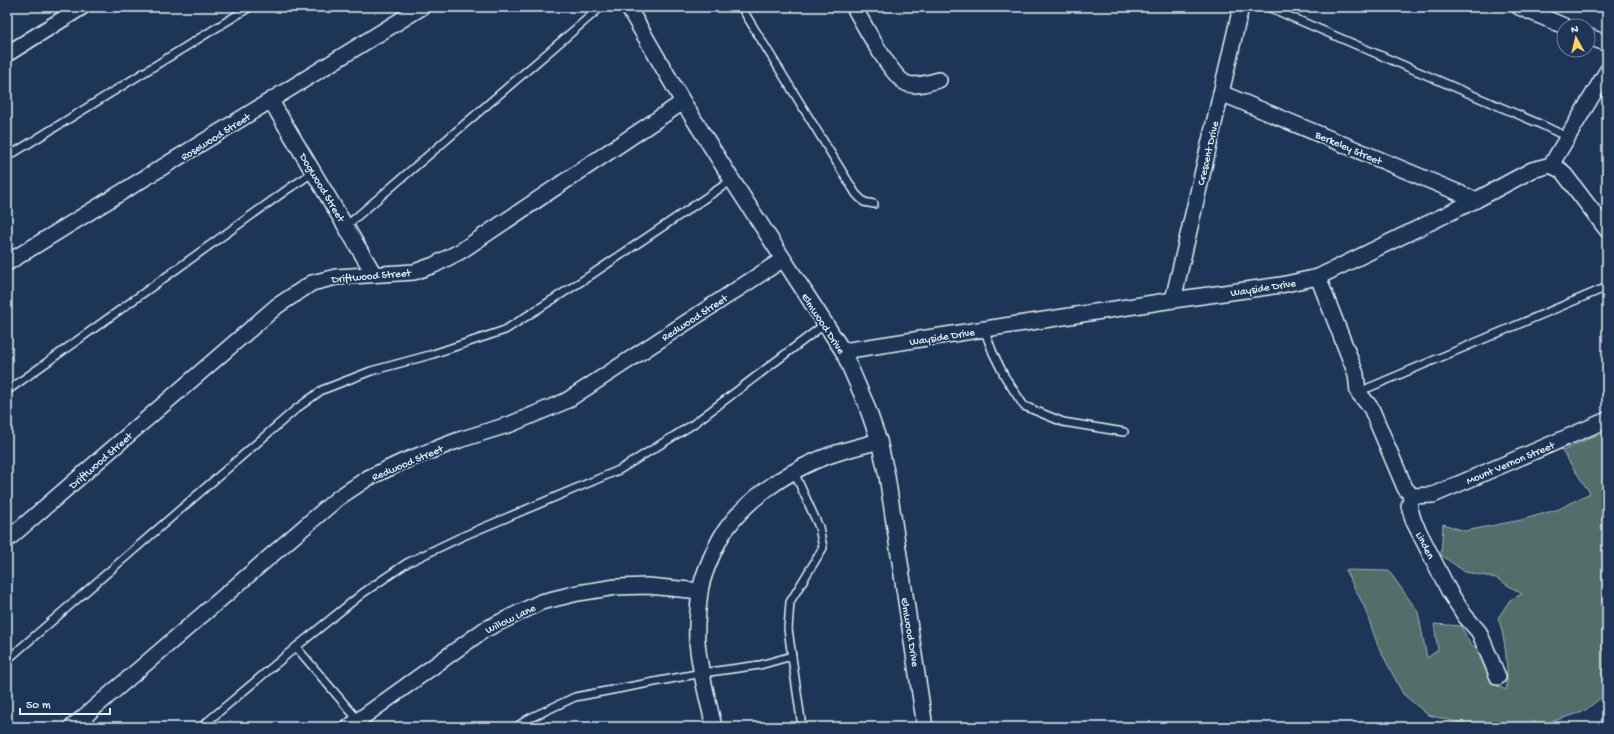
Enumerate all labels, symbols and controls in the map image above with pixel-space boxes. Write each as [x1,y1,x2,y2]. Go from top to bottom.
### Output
north arrow [1556,18,1596,58]
text: N [1570,24,1579,37]
street label: Rosewood Street [179,111,254,164]
street label: Crescent Drive [1196,120,1222,187]
street label: Berkeley Street [1312,129,1385,169]
street label: Dogwood Street [296,151,347,226]
street label: Driftwood Street [330,266,413,287]
street label: Wayside Drive [1230,278,1297,300]
street label: Elmwood Drive [798,291,847,357]
street label: Redwood Street [660,292,732,344]
street label: Wayside Drive [909,327,976,349]
street label: Driftwood Street [66,429,136,493]
street label: Mount Vernon Street [1465,439,1558,488]
street label: Redwood Street [370,443,447,484]
street label: Linden [1412,530,1436,562]
street label: Elmwood Drive [898,597,920,668]
street label: Willow Lane [484,602,538,637]
scale bar [20,690,110,716]
text: 50 m [26,699,51,713]

